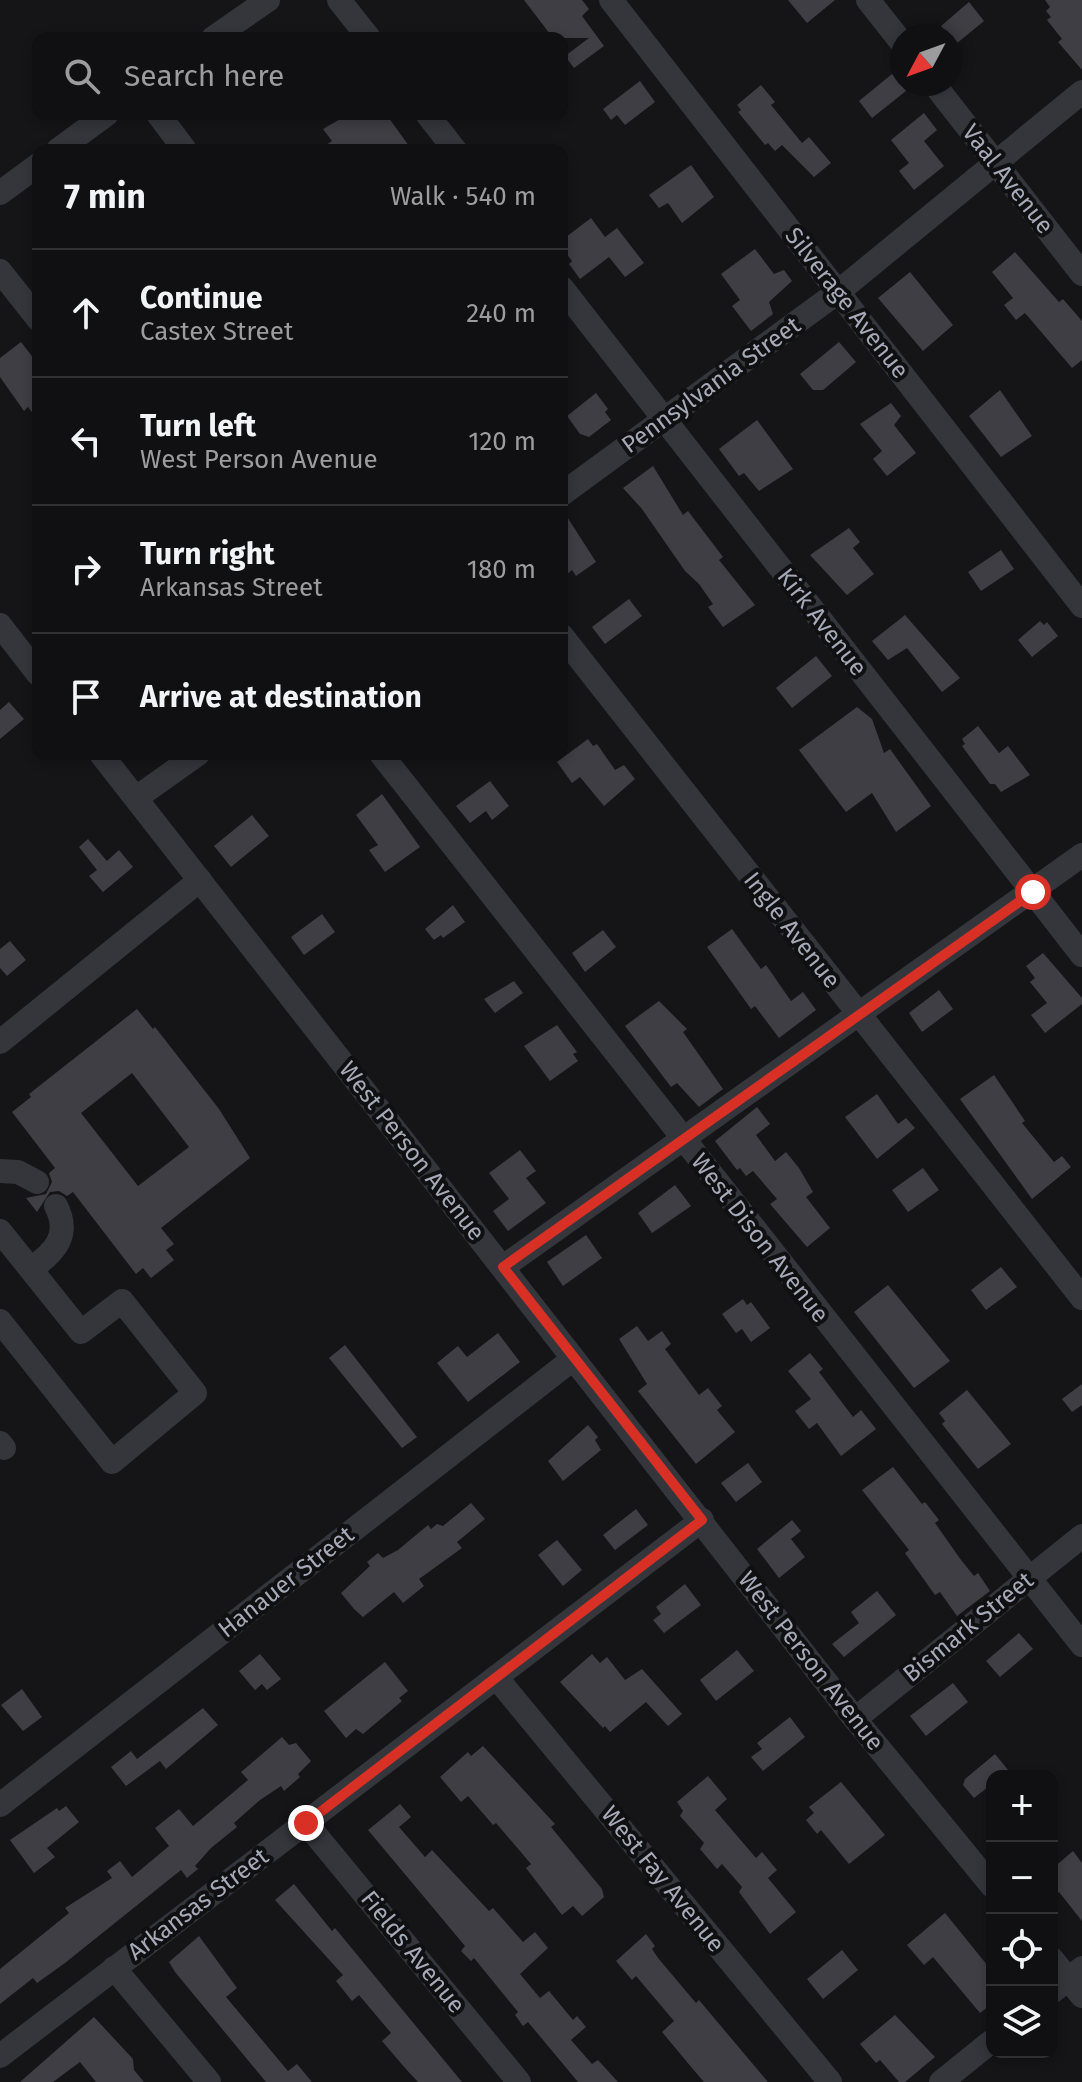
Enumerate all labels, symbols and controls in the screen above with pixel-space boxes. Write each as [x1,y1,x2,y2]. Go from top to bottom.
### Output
north arrow [890,24,962,96]
search box [32,32,568,120]
icon: search [60,54,104,98]
text: Search here [124,58,284,94]
street label: Vaal Avenue [957,119,1059,239]
text: 7 min [64,176,146,217]
text: Walk · 540 m [390,181,536,212]
street label: Silverage Avenue [779,222,915,384]
text: Continue [140,280,263,316]
icon: ahead [64,291,108,335]
text: 240 m [466,298,536,329]
street label: Pennsylvania Street [616,311,806,459]
text: Castex Street [140,316,293,347]
text: Turn left [140,408,256,444]
icon: left [64,419,108,463]
text: 120 m [468,426,536,457]
text: West Person Avenue [140,444,378,475]
text: Turn right [140,536,275,572]
icon: right [64,547,108,591]
text: 180 m [467,554,536,585]
street label: Kirk Avenue [771,563,873,681]
text: Arkansas Street [140,572,323,603]
icon: arrive [64,675,108,719]
text: Arrive at destination [140,679,422,715]
street label: Ingle Avenue [738,866,846,994]
route start [1015,874,1051,910]
street label: West Person Avenue [333,1056,491,1246]
street label: West Dison Avenue [685,1148,835,1328]
street label: Hanauer Street [213,1520,360,1644]
street label: West Person Avenue [732,1566,890,1756]
street label: Bismark Street [897,1566,1039,1688]
map controls [986,1770,1058,2058]
button: + [986,1770,1058,1842]
street label: West Fay Avenue [596,1800,730,1958]
route end [288,1805,324,1841]
street label: Arkansas Street [122,1842,274,1966]
button: − [986,1842,1058,1914]
street label: Fields Avenue [355,1885,471,2019]
button: locate [986,1914,1058,1986]
button: layers [986,1986,1058,2058]

